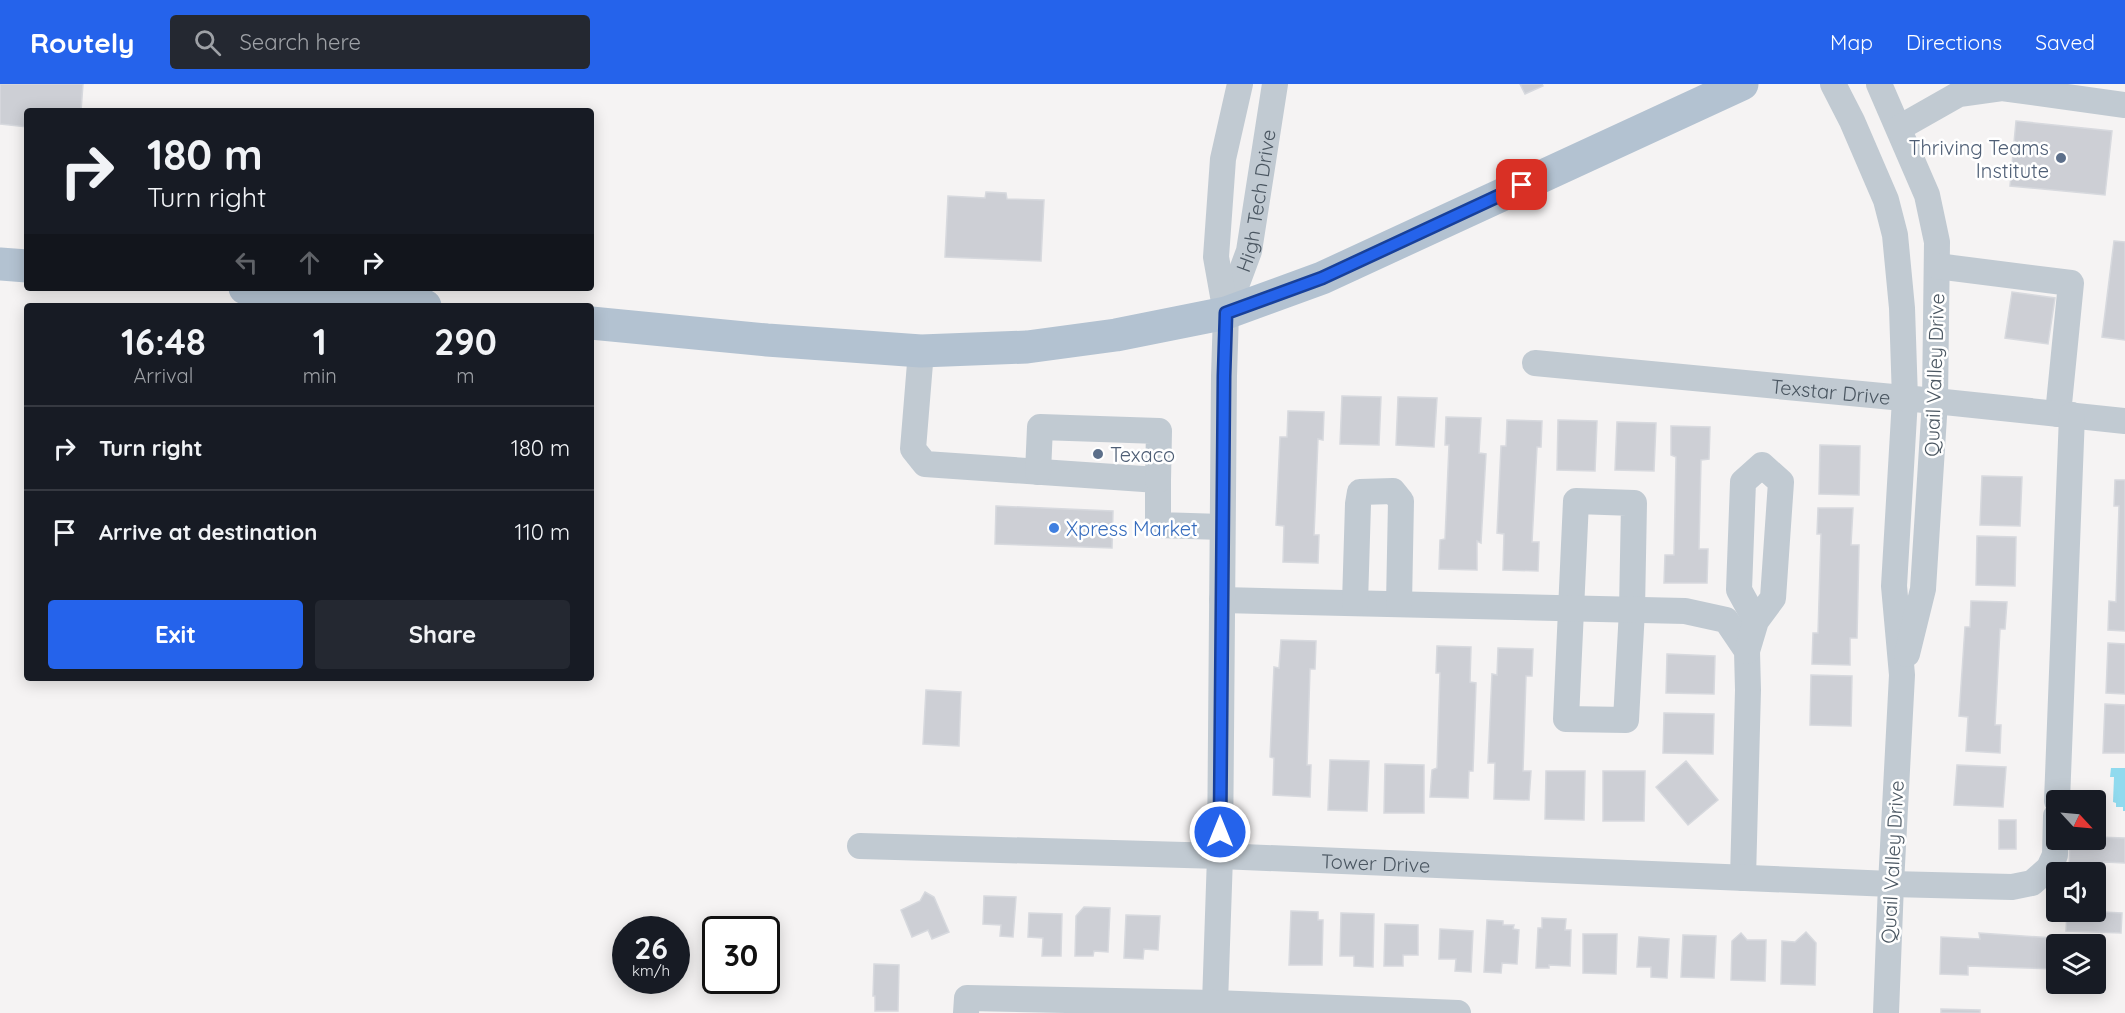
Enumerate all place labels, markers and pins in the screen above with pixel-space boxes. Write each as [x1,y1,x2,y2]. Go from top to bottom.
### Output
place label: Thriving Teams Institute [1908,135,2049,183]
marker: Thriving Teams Institute [2054,151,2068,165]
pin [1496,159,1547,210]
place label: Texaco [1110,442,1175,467]
marker: Texaco [1091,447,1105,461]
place label: Xpress Market [1066,516,1198,541]
marker: Xpress Market [1047,521,1061,535]

